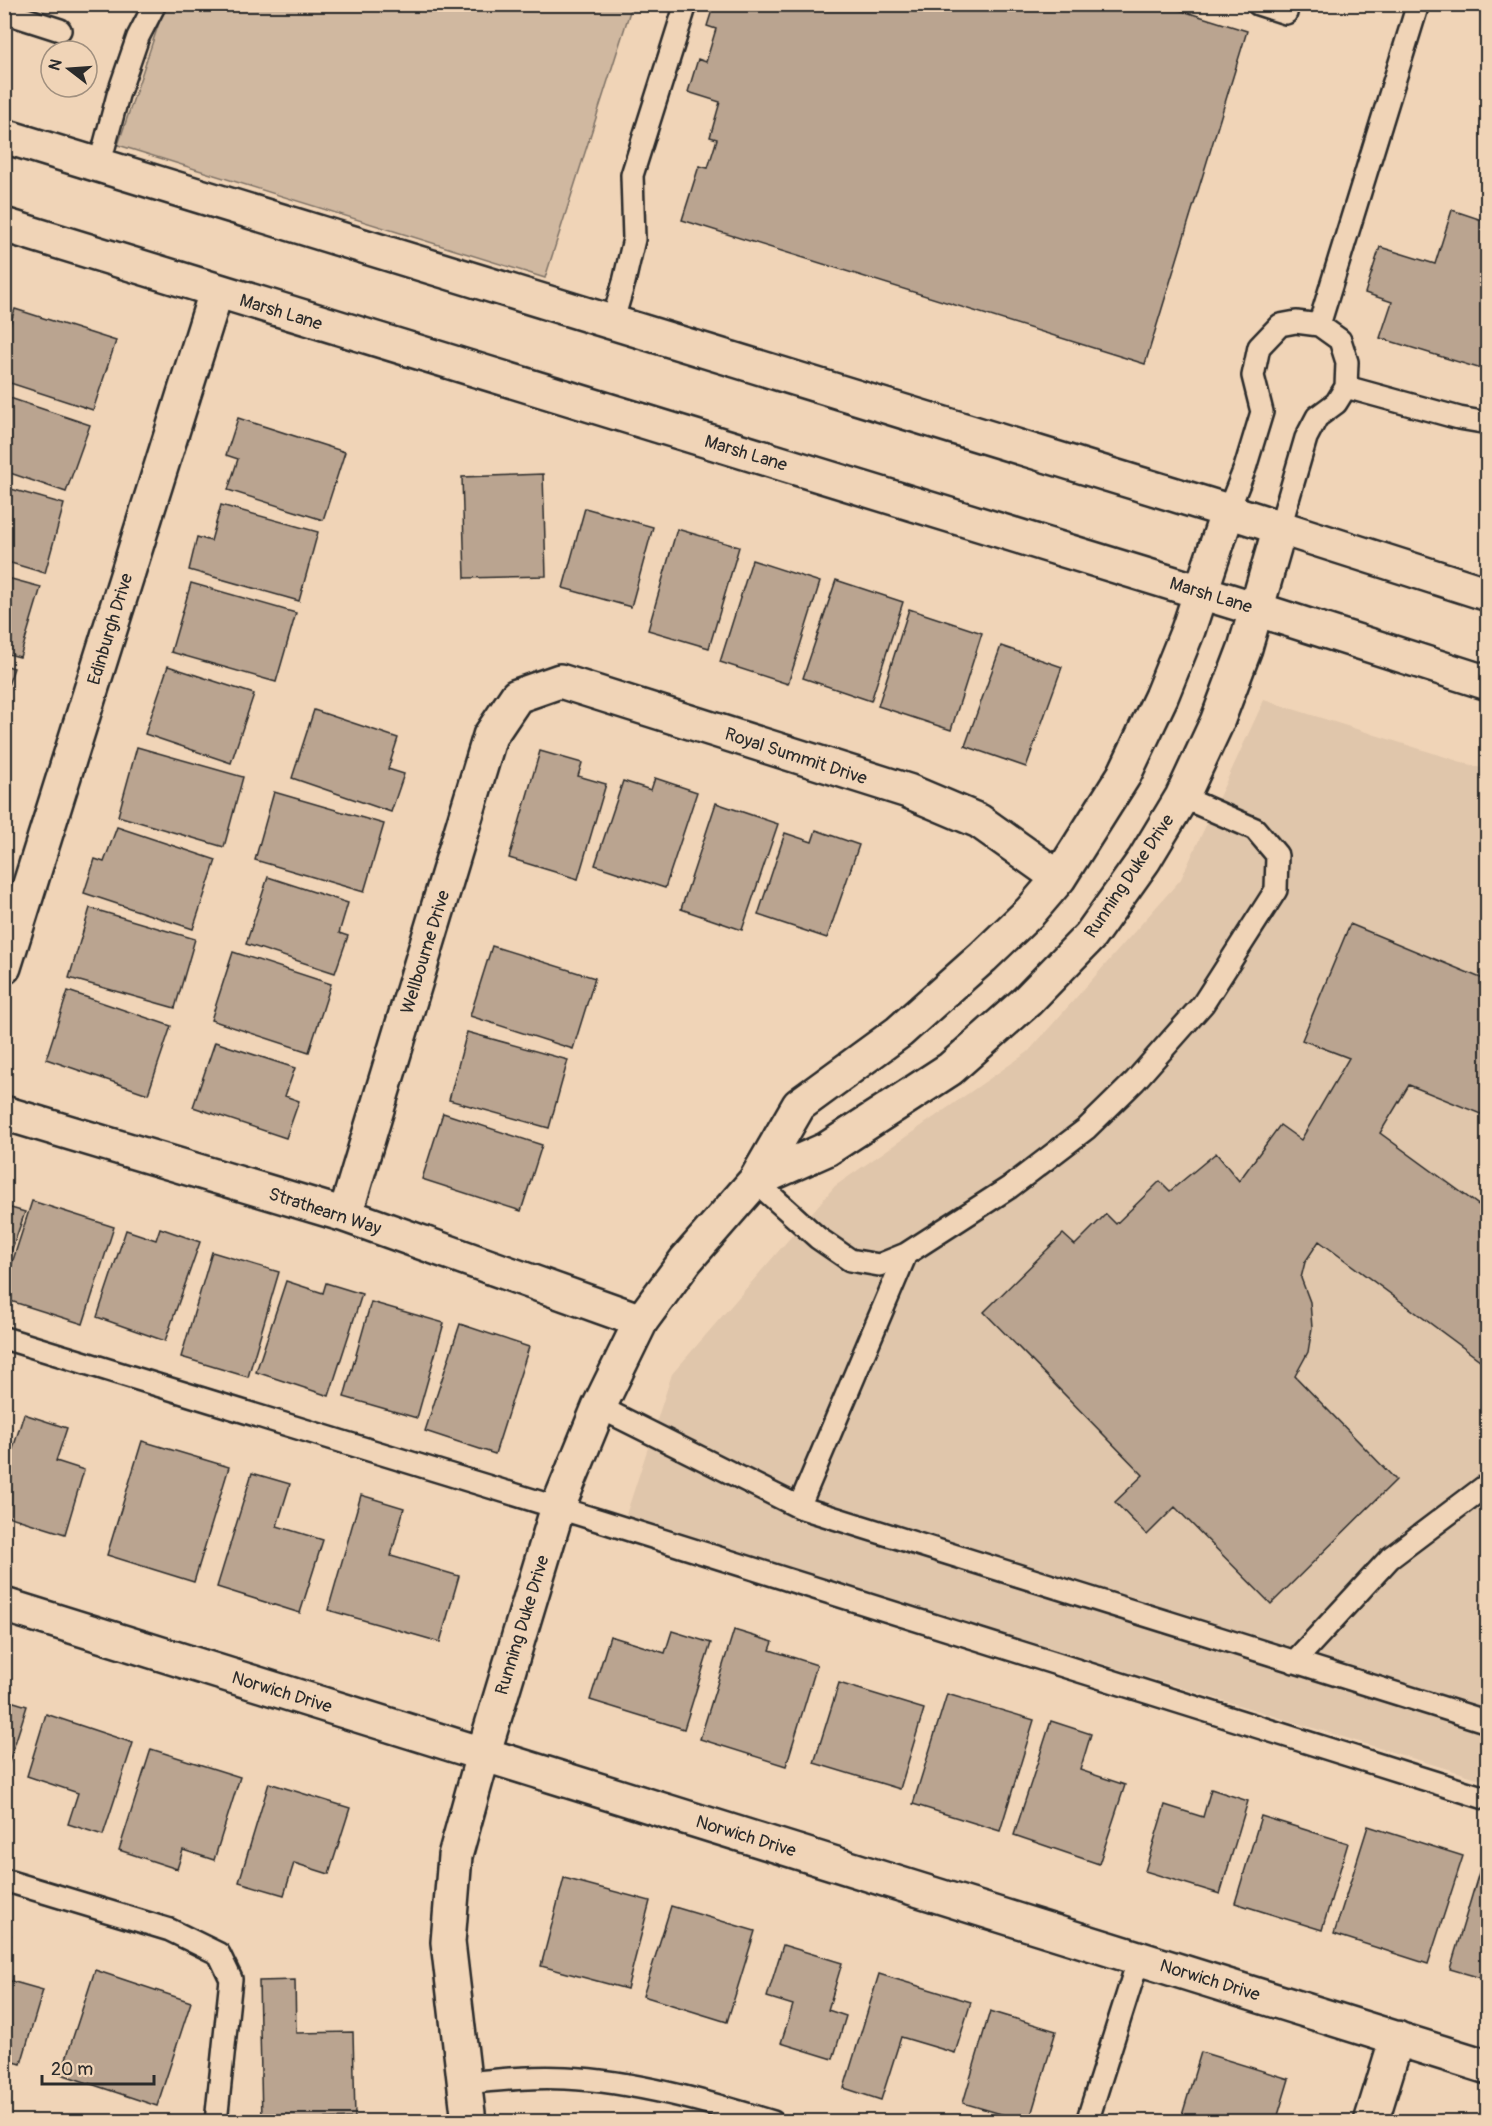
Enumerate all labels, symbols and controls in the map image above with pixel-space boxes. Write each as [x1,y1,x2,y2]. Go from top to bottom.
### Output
north arrow [39,39,99,99]
text: N [44,57,67,73]
street label: Marsh Lane [237,289,325,336]
street label: Marsh Lane [702,430,790,477]
street label: Edinburgh Drive [83,570,138,688]
street label: Marsh Lane [1167,572,1255,619]
street label: Royal Summit Drive [722,723,870,790]
street label: Running Duke Drive [1079,810,1179,943]
street label: Wellbourne Drive [396,887,455,1017]
street label: Strathearn Way [266,1182,384,1241]
street label: Running Duke Drive [490,1552,555,1698]
street label: Norwich Drive [229,1666,335,1719]
street label: Norwich Drive [693,1810,799,1863]
street label: Norwich Drive [1157,1954,1263,2007]
scale bar [42,2048,154,2086]
text: 20 m [51,2058,93,2081]

